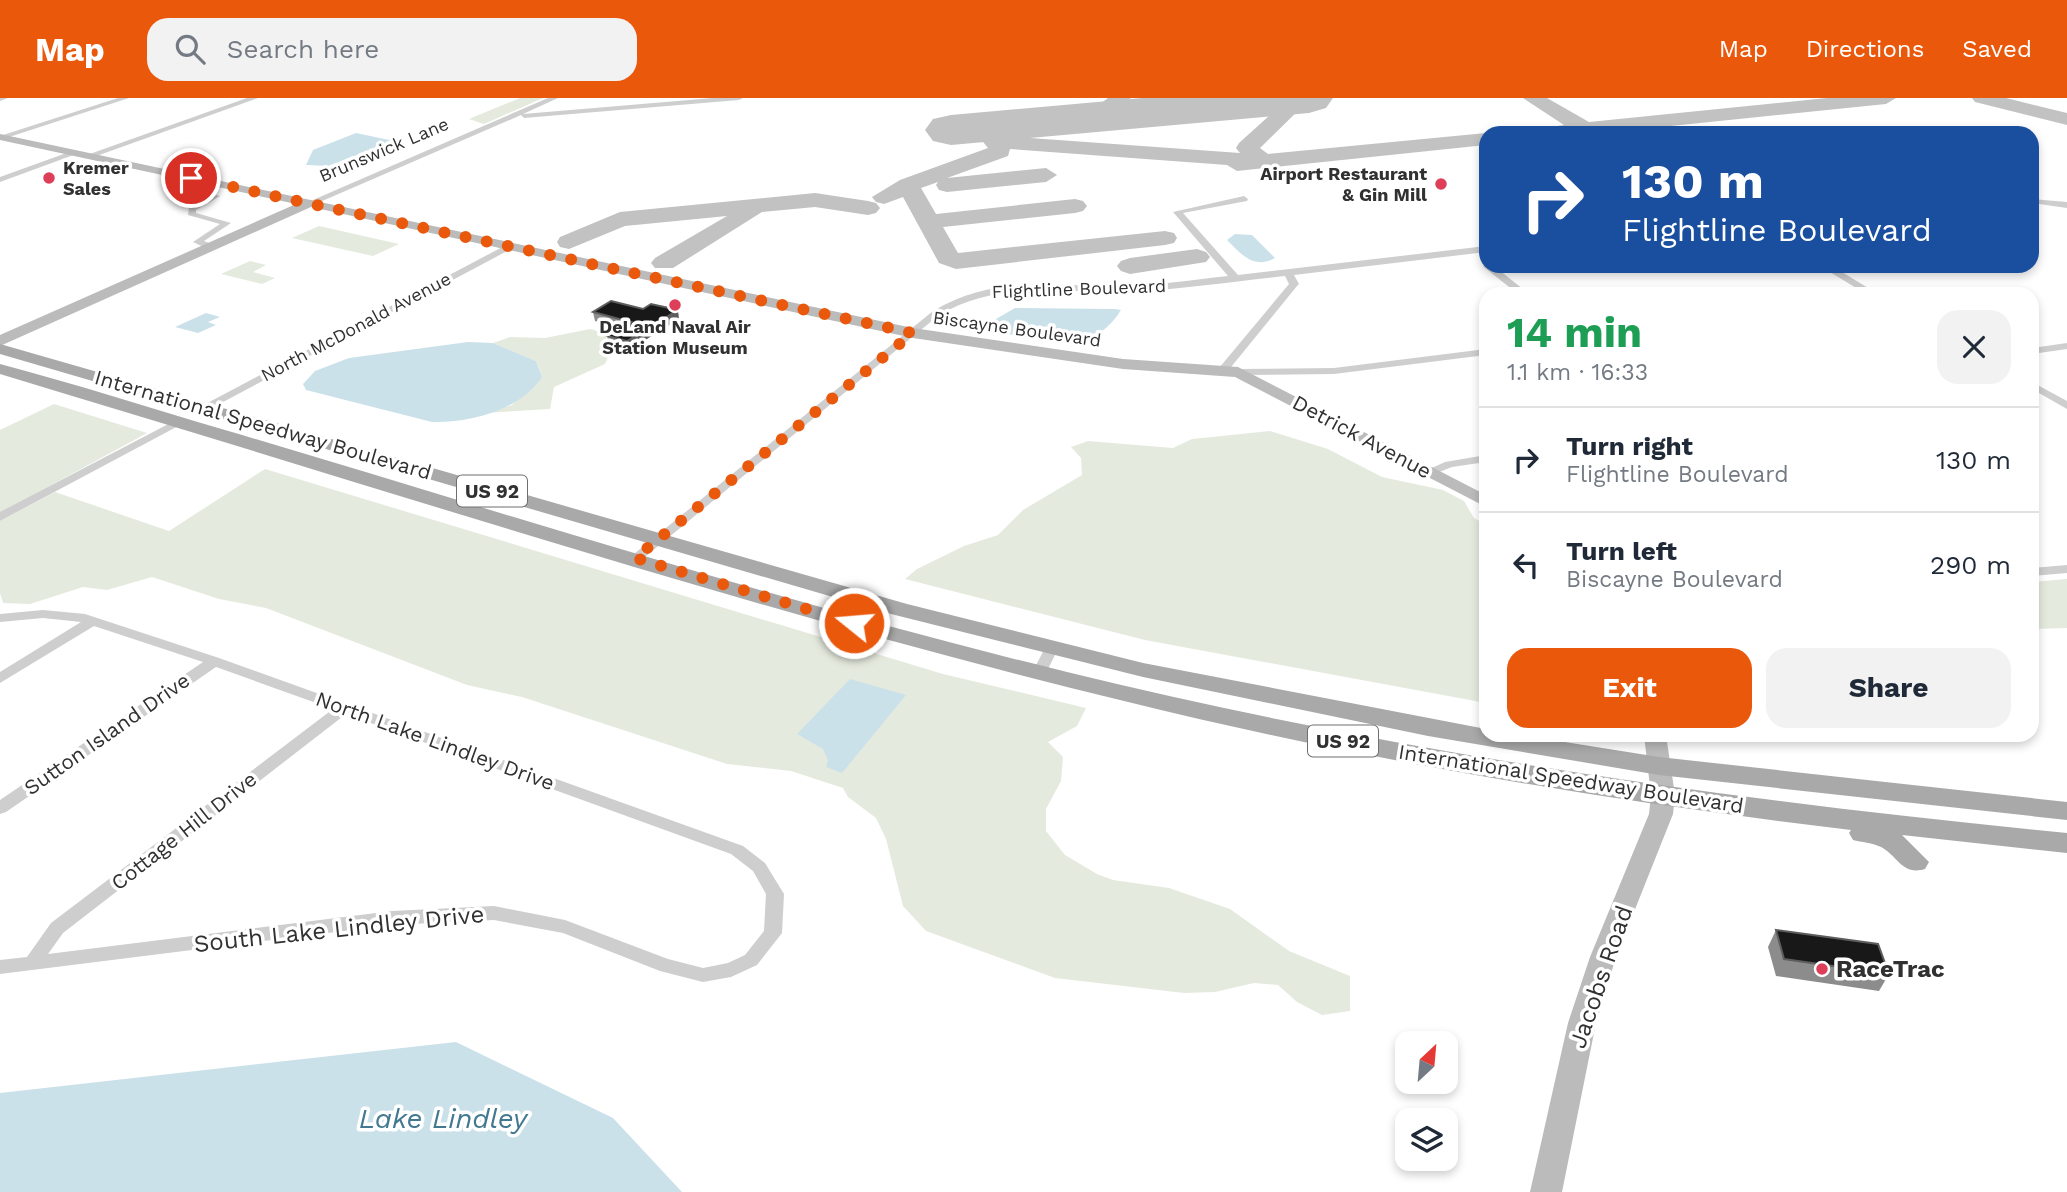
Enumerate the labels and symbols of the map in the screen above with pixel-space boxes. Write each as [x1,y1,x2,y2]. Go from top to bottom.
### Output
street label: Brunswick Lane [316,113,452,186]
pin [161,148,221,208]
place label: Kremer Sales [63,157,129,199]
place label: Airport Restaurant & Gin Mill [1260,163,1427,205]
marker: Kremer Sales [41,170,57,186]
marker: Airport Restaurant & Gin Mill [1433,176,1449,192]
street label: North McDonald Avenue [257,268,454,386]
street label: Flightline Boulevard [991,275,1166,302]
marker: DeLand Naval Air Station Museum [667,297,683,313]
street label: Biscayne Boulevard [932,306,1103,351]
place label: DeLand Naval Air Station Museum [599,316,751,358]
street label: International Speedway Boulevard [92,364,434,485]
street label: Detrick Avenue [1289,389,1436,484]
road number: US 92 [457,476,527,506]
position arrow [817,586,891,660]
street label: Sutton Island Drive [19,667,194,800]
street label: North Lake Lindley Drive [312,686,558,795]
road number: US 92 [1308,726,1378,756]
street label: International Speedway Boulevard [1397,739,1745,818]
street label: Cottage Hill Drive [106,766,261,895]
street label: South Lake Lindley Drive [192,900,486,958]
street label: Jacobs Road [1564,902,1638,1052]
place label: RaceTrac [1836,955,1945,983]
marker: RaceTrac [1814,961,1830,977]
north arrow [1395,1031,1458,1094]
water label: Lake Lindley [359,1102,529,1135]

